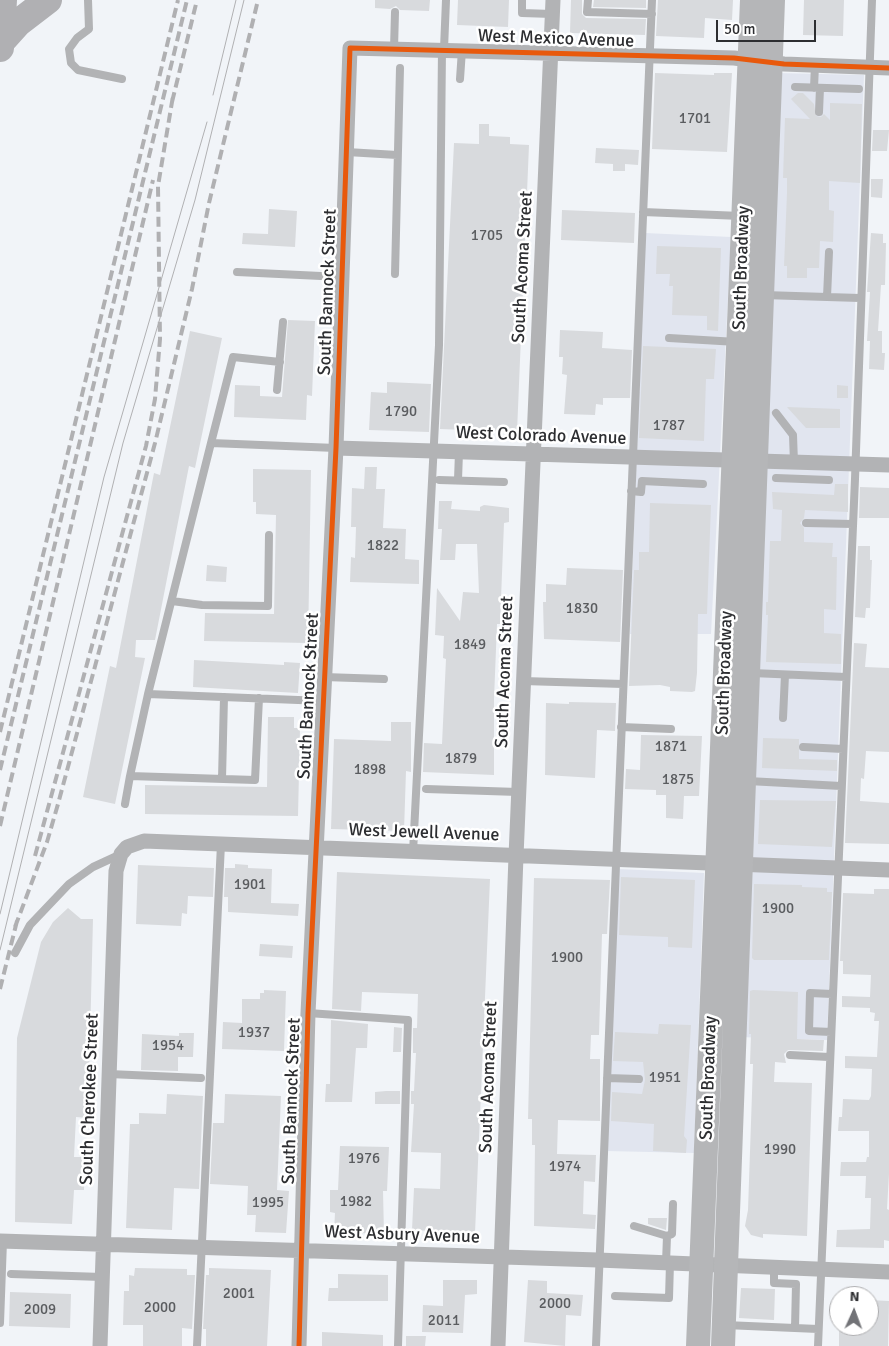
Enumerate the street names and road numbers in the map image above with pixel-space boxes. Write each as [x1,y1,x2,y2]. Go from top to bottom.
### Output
street label: West Mexico Avenue [477,25,635,53]
street label: South Acoma Street [508,190,538,344]
street label: South Broadway [729,206,755,330]
street label: South Bannock Street [314,208,342,376]
street label: West Colorado Avenue [455,422,627,450]
street label: South Acoma Street [492,596,518,748]
street label: South Broadway [712,611,738,735]
street label: South Bannock Street [294,612,324,780]
street label: West Jewell Avenue [348,820,500,846]
street label: South Acoma Street [476,1001,502,1153]
street label: South Cherokee Street [76,1013,104,1185]
street label: South Broadway [696,1016,722,1140]
street label: South Bannock Street [278,1017,306,1185]
street label: West Asbury Avenue [324,1221,480,1249]

